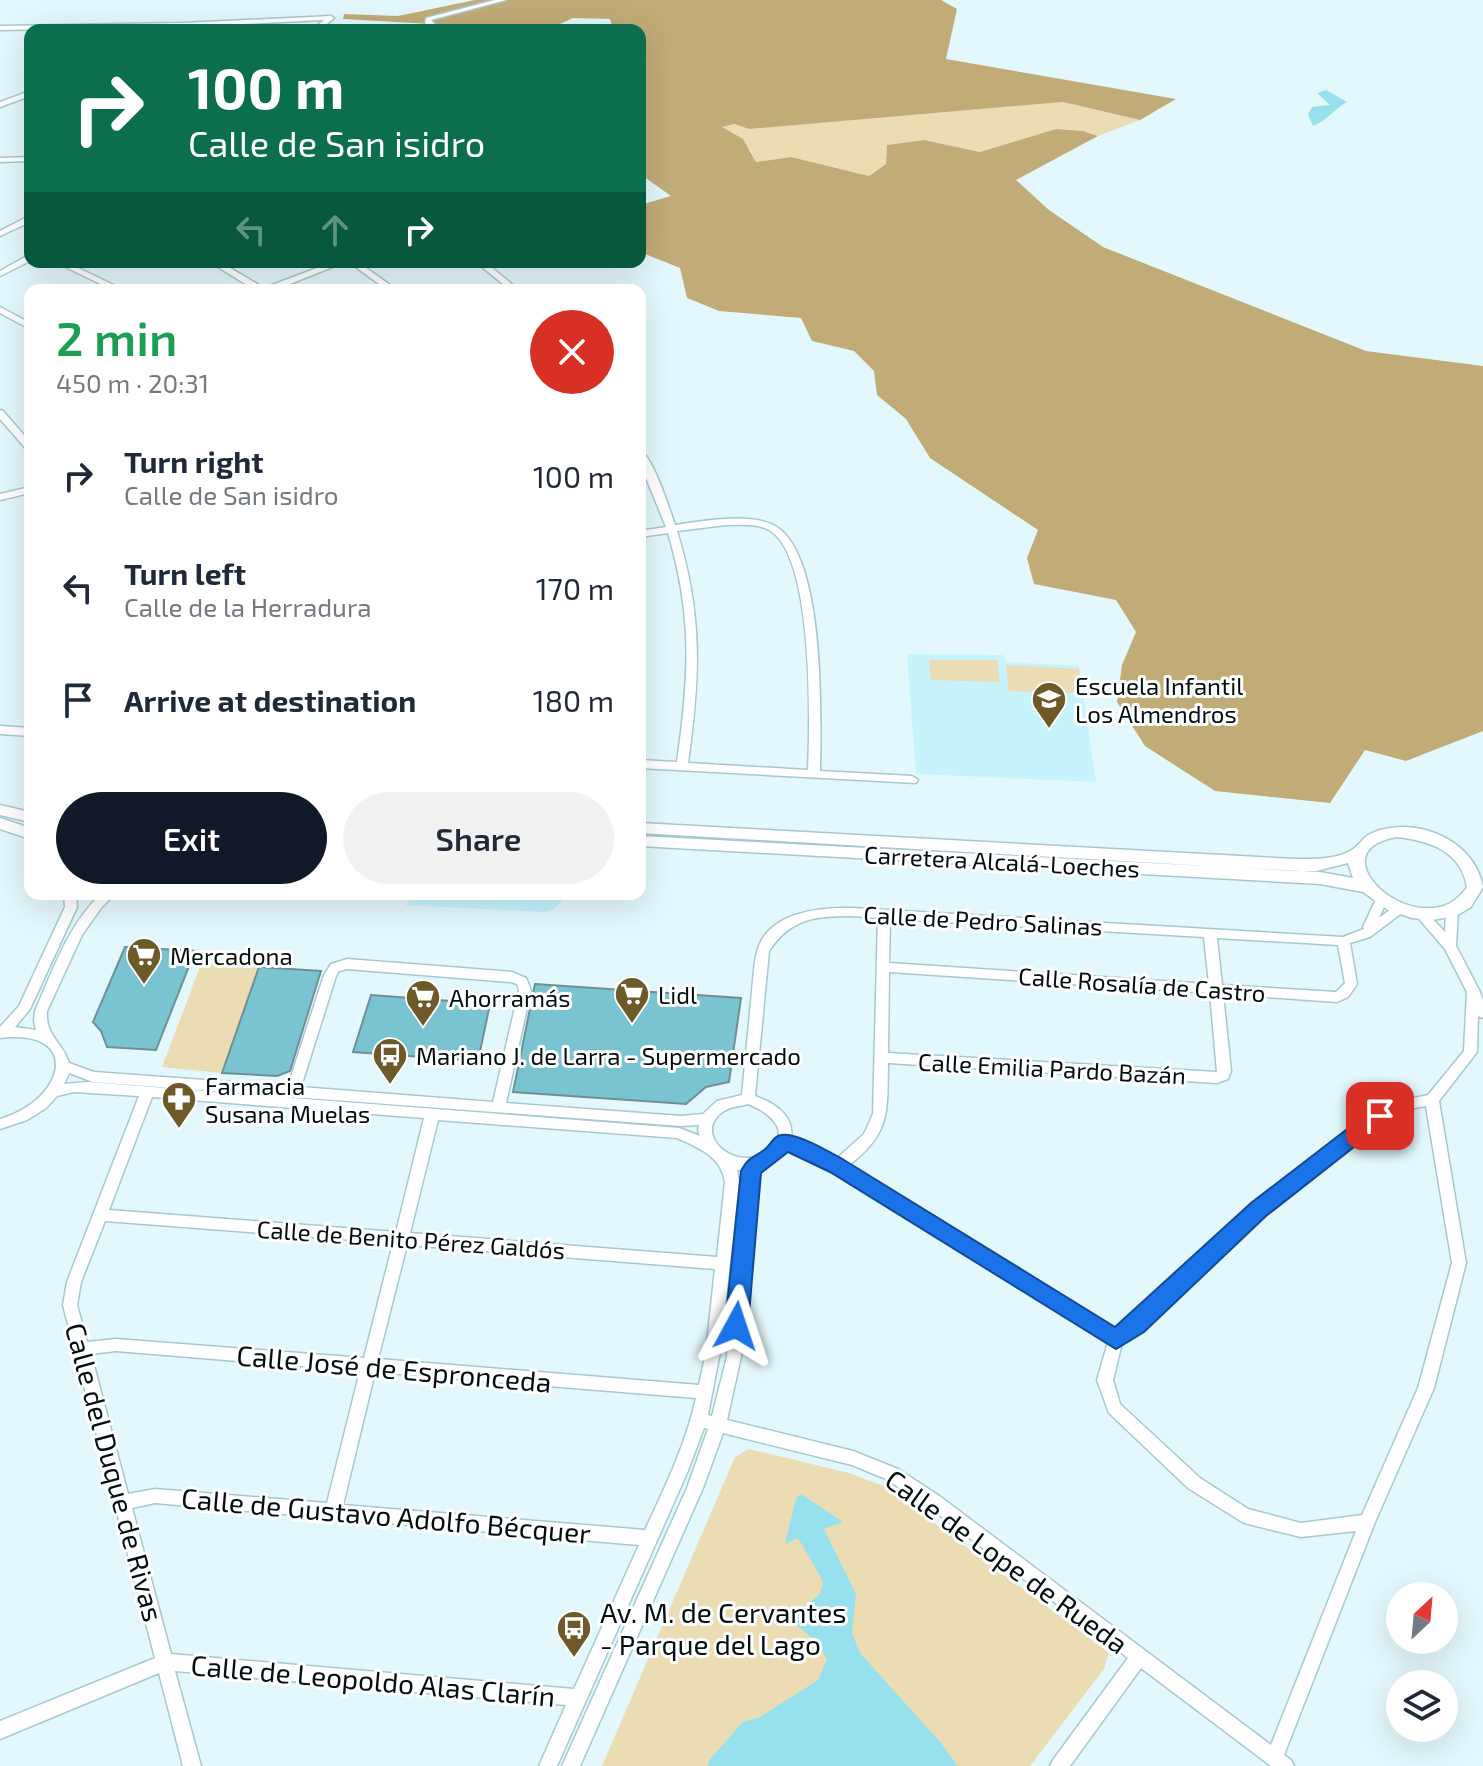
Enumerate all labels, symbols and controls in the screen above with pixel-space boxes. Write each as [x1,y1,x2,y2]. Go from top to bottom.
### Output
text: 100 m [188,53,344,120]
icon: right [56,56,160,160]
text: Calle de San isidro [188,121,485,164]
icon: left [229,208,273,252]
icon: ahead [313,208,357,252]
icon: right [397,208,441,252]
text: 2 min [56,308,177,366]
button: close [530,310,614,394]
text: 450 m · 20:31 [56,367,209,398]
text: Turn right [124,443,264,479]
icon: right [56,454,100,498]
text: 100 m [533,458,614,494]
text: Calle de San isidro [124,479,339,510]
text: Turn left [124,555,246,591]
icon: left [56,566,100,610]
text: 170 m [536,570,614,606]
text: Calle de la Herradura [124,591,372,622]
place label: Escuela Infantil Los Almendros [1075,671,1243,728]
icon: arrive [56,678,100,722]
school or university icon: Escuela Infantil Los Almendros [1030,680,1068,730]
text: Arrive at destination [124,682,416,718]
text: 180 m [533,682,614,718]
button: Exit [56,792,327,884]
button: Share [343,792,614,884]
street label: Carretera Alcalá-Loeches [863,839,1141,883]
street label: Calle de Pedro Salinas [863,899,1103,941]
supermarket icon: Mercadona [125,936,163,986]
place label: Mercadona [170,941,293,970]
street label: Calle Rosalía de Castro [1017,961,1267,1007]
supermarket icon: Lidl [613,975,651,1025]
supermarket icon: Ahorramás [404,978,442,1028]
place label: Lidl [658,980,697,1009]
place label: Ahorramás [449,983,570,1012]
bus stop icon: Mariano J. de Larra - Supermercado [371,1036,409,1086]
place label: Mariano J. de Larra - Supermercado [416,1041,801,1070]
street label: Calle Emilia Pardo Bazán [917,1047,1187,1089]
place label: Farmacia Susana Muelas [205,1071,370,1128]
pharmacy icon: Farmacia Susana Muelas [160,1080,198,1130]
pin [1346,1082,1414,1150]
icon: arrive [1358,1094,1402,1138]
street label: Calle de Benito Pérez Galdós [256,1214,566,1264]
position arrow [694,1284,778,1368]
street label: Calle del Duque de Rivas [59,1319,171,1625]
street label: Calle José de Espronceda [235,1337,553,1399]
street label: Calle de Lope de Rueda [879,1462,1135,1660]
street label: Calle de Gustavo Adolfo Bécquer [180,1480,592,1550]
north arrow [1386,1582,1458,1654]
map controls [1386,1582,1458,1742]
place label: Av. M. de Cervantes - Parque del Lago [600,1595,847,1661]
bus stop icon: Av. M. de Cervantes - Parque del Lago [555,1609,593,1659]
street label: Calle de Leopoldo Alas Clarín [189,1647,557,1713]
button: layers [1386,1670,1458,1742]

